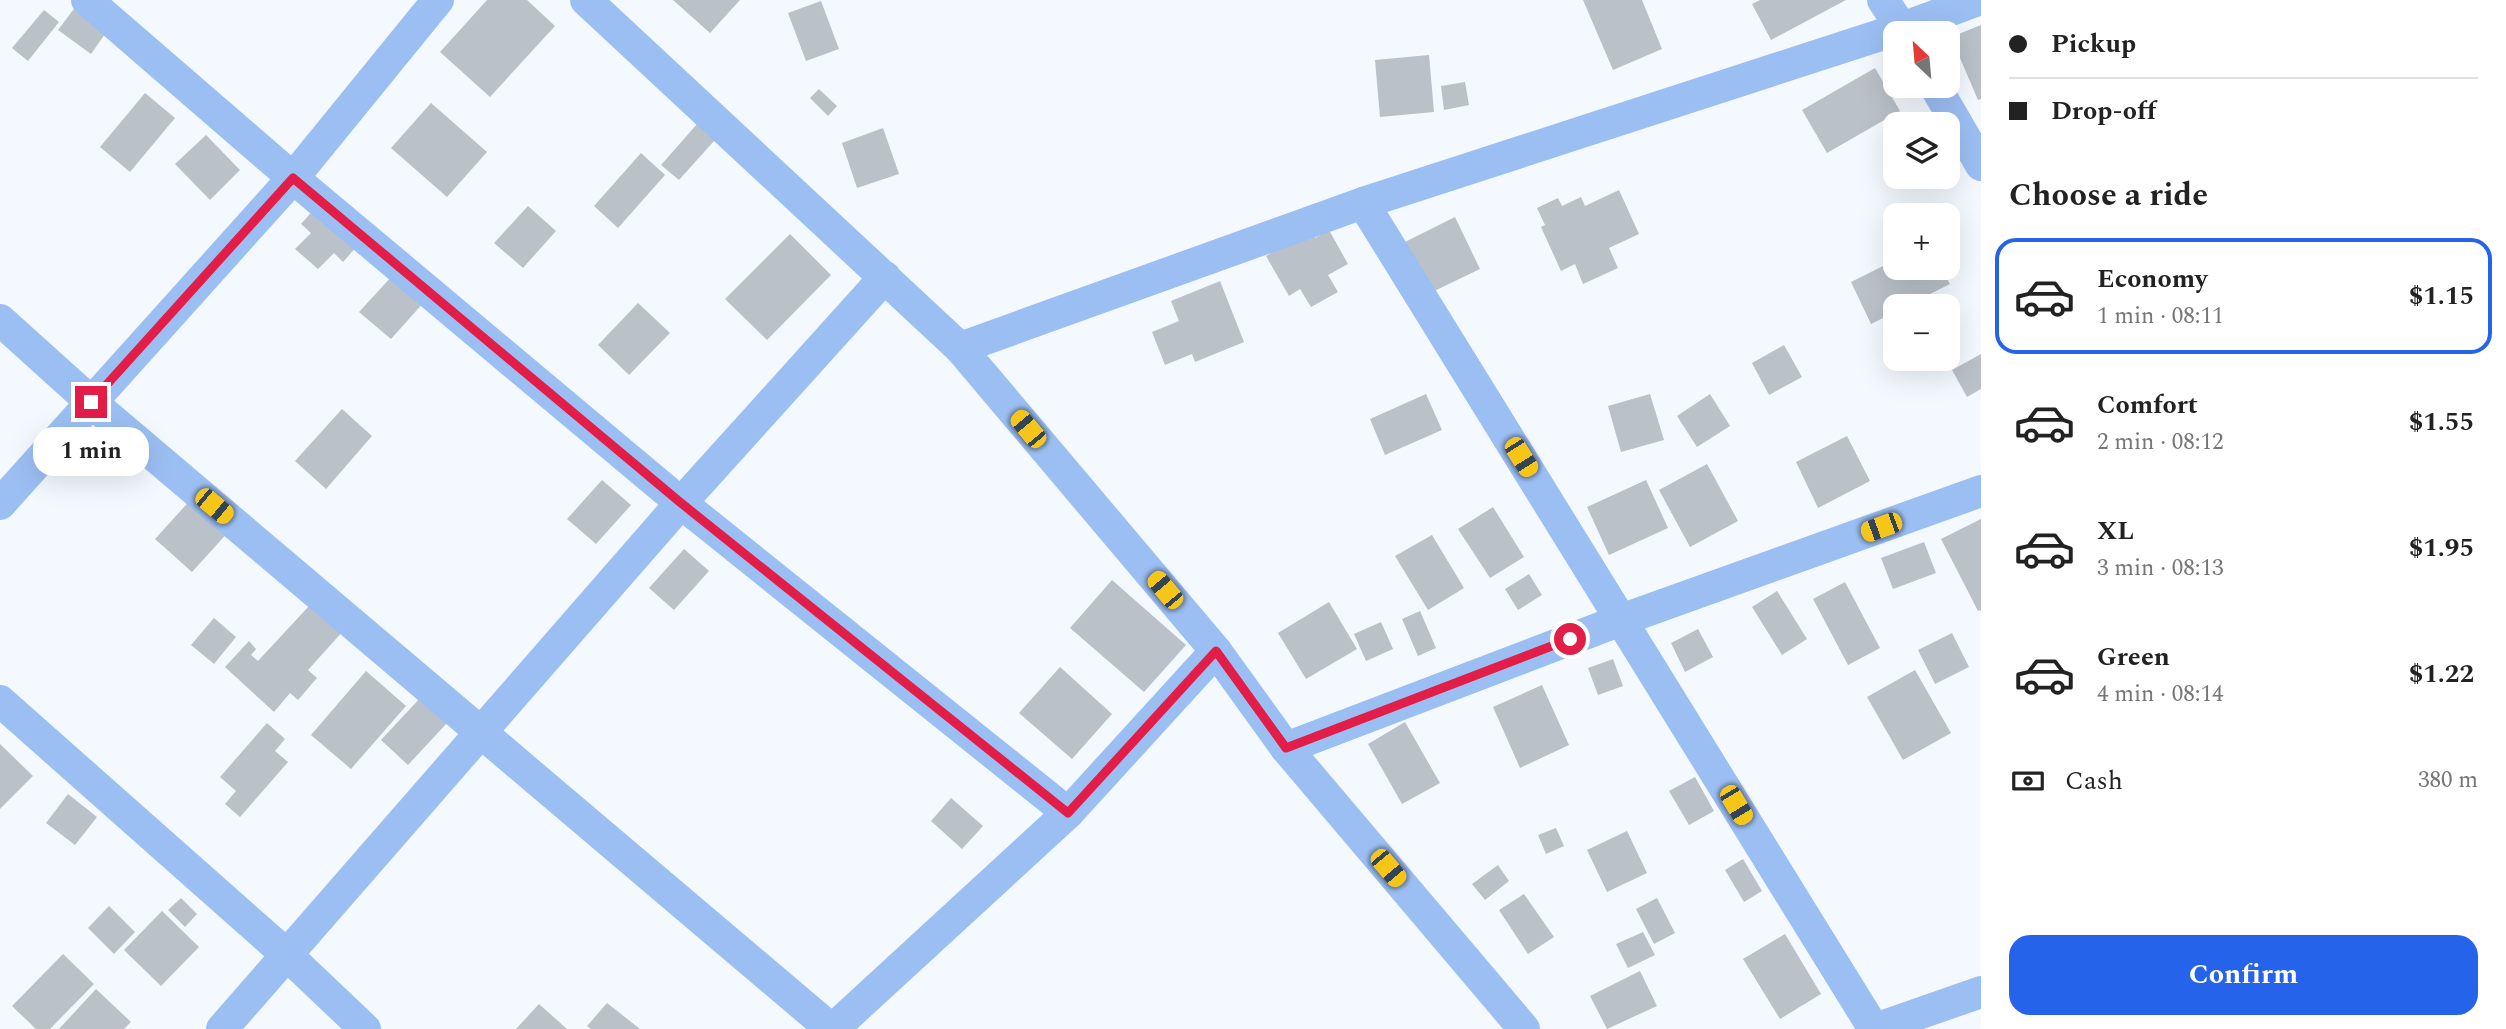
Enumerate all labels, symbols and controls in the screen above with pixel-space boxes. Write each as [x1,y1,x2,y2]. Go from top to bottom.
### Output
north arrow [1883,21,1960,98]
map controls [1883,21,1960,371]
text: Pickup [2051,24,2136,64]
text: Drop-off [2051,91,2156,131]
button: layers [1883,112,1960,189]
text: Choose a ride [2009,171,2208,220]
button: + [1883,203,1960,280]
text: Economy [2097,259,2207,299]
icon: car [2013,265,2076,328]
text: $1.15 [2409,276,2474,316]
button: − [1883,294,1960,371]
text: 1 min · 08:11 [2097,299,2224,334]
text: Comfort [2097,385,2198,425]
route end [75,386,107,418]
icon: car [2013,391,2076,454]
text: $1.55 [2409,402,2474,442]
car [1007,406,1050,452]
text: 2 min · 08:12 [2097,425,2224,460]
callout: 1 min [33,426,149,476]
text: 1 min [60,434,122,469]
car [1501,434,1542,480]
car [192,484,237,528]
car [1858,510,1905,544]
text: XL [2097,511,2134,551]
icon: car [2013,517,2076,580]
text: $1.95 [2409,528,2474,568]
text: 3 min · 08:13 [2097,551,2224,586]
car [1144,567,1187,613]
route start [1554,623,1586,655]
text: Green [2097,637,2170,677]
icon: car [2013,643,2076,706]
text: $1.22 [2409,654,2474,694]
text: 4 min · 08:14 [2097,677,2224,712]
text: Cash [2065,761,2123,801]
icon: cash [2009,762,2047,800]
text: 380 m [2418,763,2478,798]
car [1717,782,1756,828]
car [1367,845,1410,891]
button: Confirm [2009,935,2478,1015]

